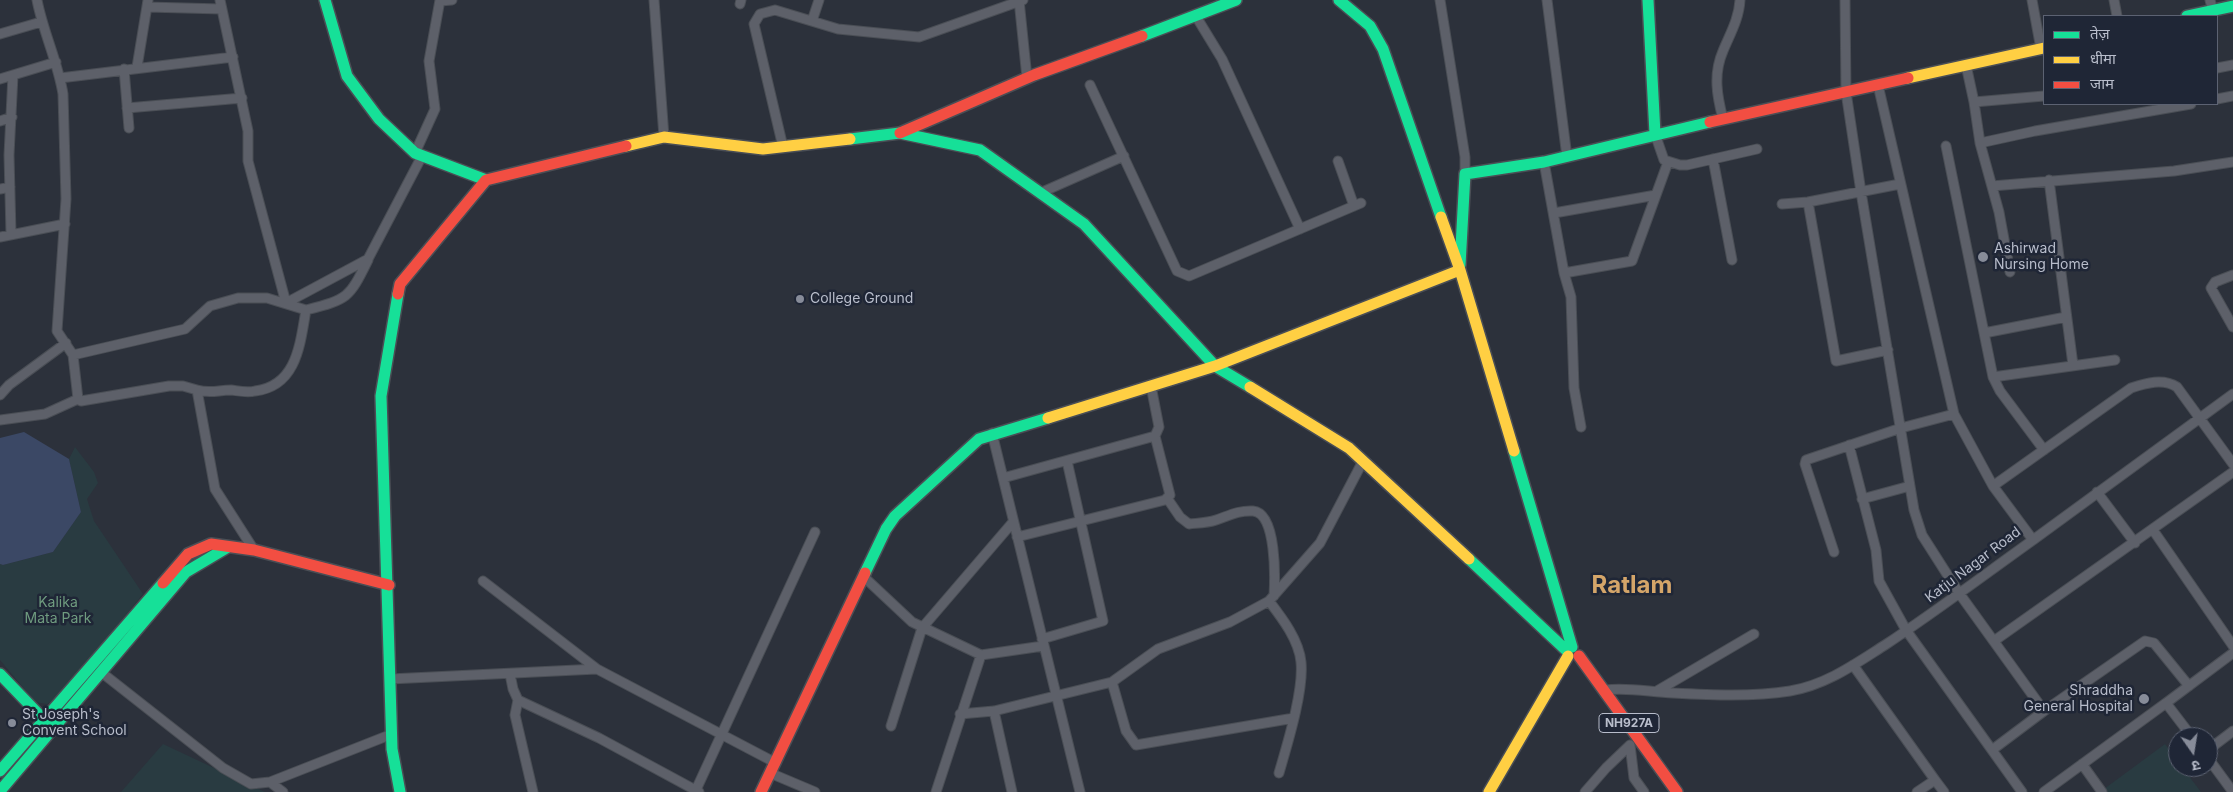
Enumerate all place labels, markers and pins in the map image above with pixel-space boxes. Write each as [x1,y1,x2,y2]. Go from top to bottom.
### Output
place label: Ashirwad Nursing Home [1994,241,2089,274]
marker: Ashirwad Nursing Home [1976,250,1990,264]
place label: College Ground [810,291,913,307]
marker: College Ground [794,293,806,305]
place label: Shraddha General Hospital [2023,683,2133,716]
marker: Shraddha General Hospital [2137,692,2151,706]
place label: St Joseph's Convent School [22,707,127,740]
marker: St Joseph's Convent School [6,717,18,729]

